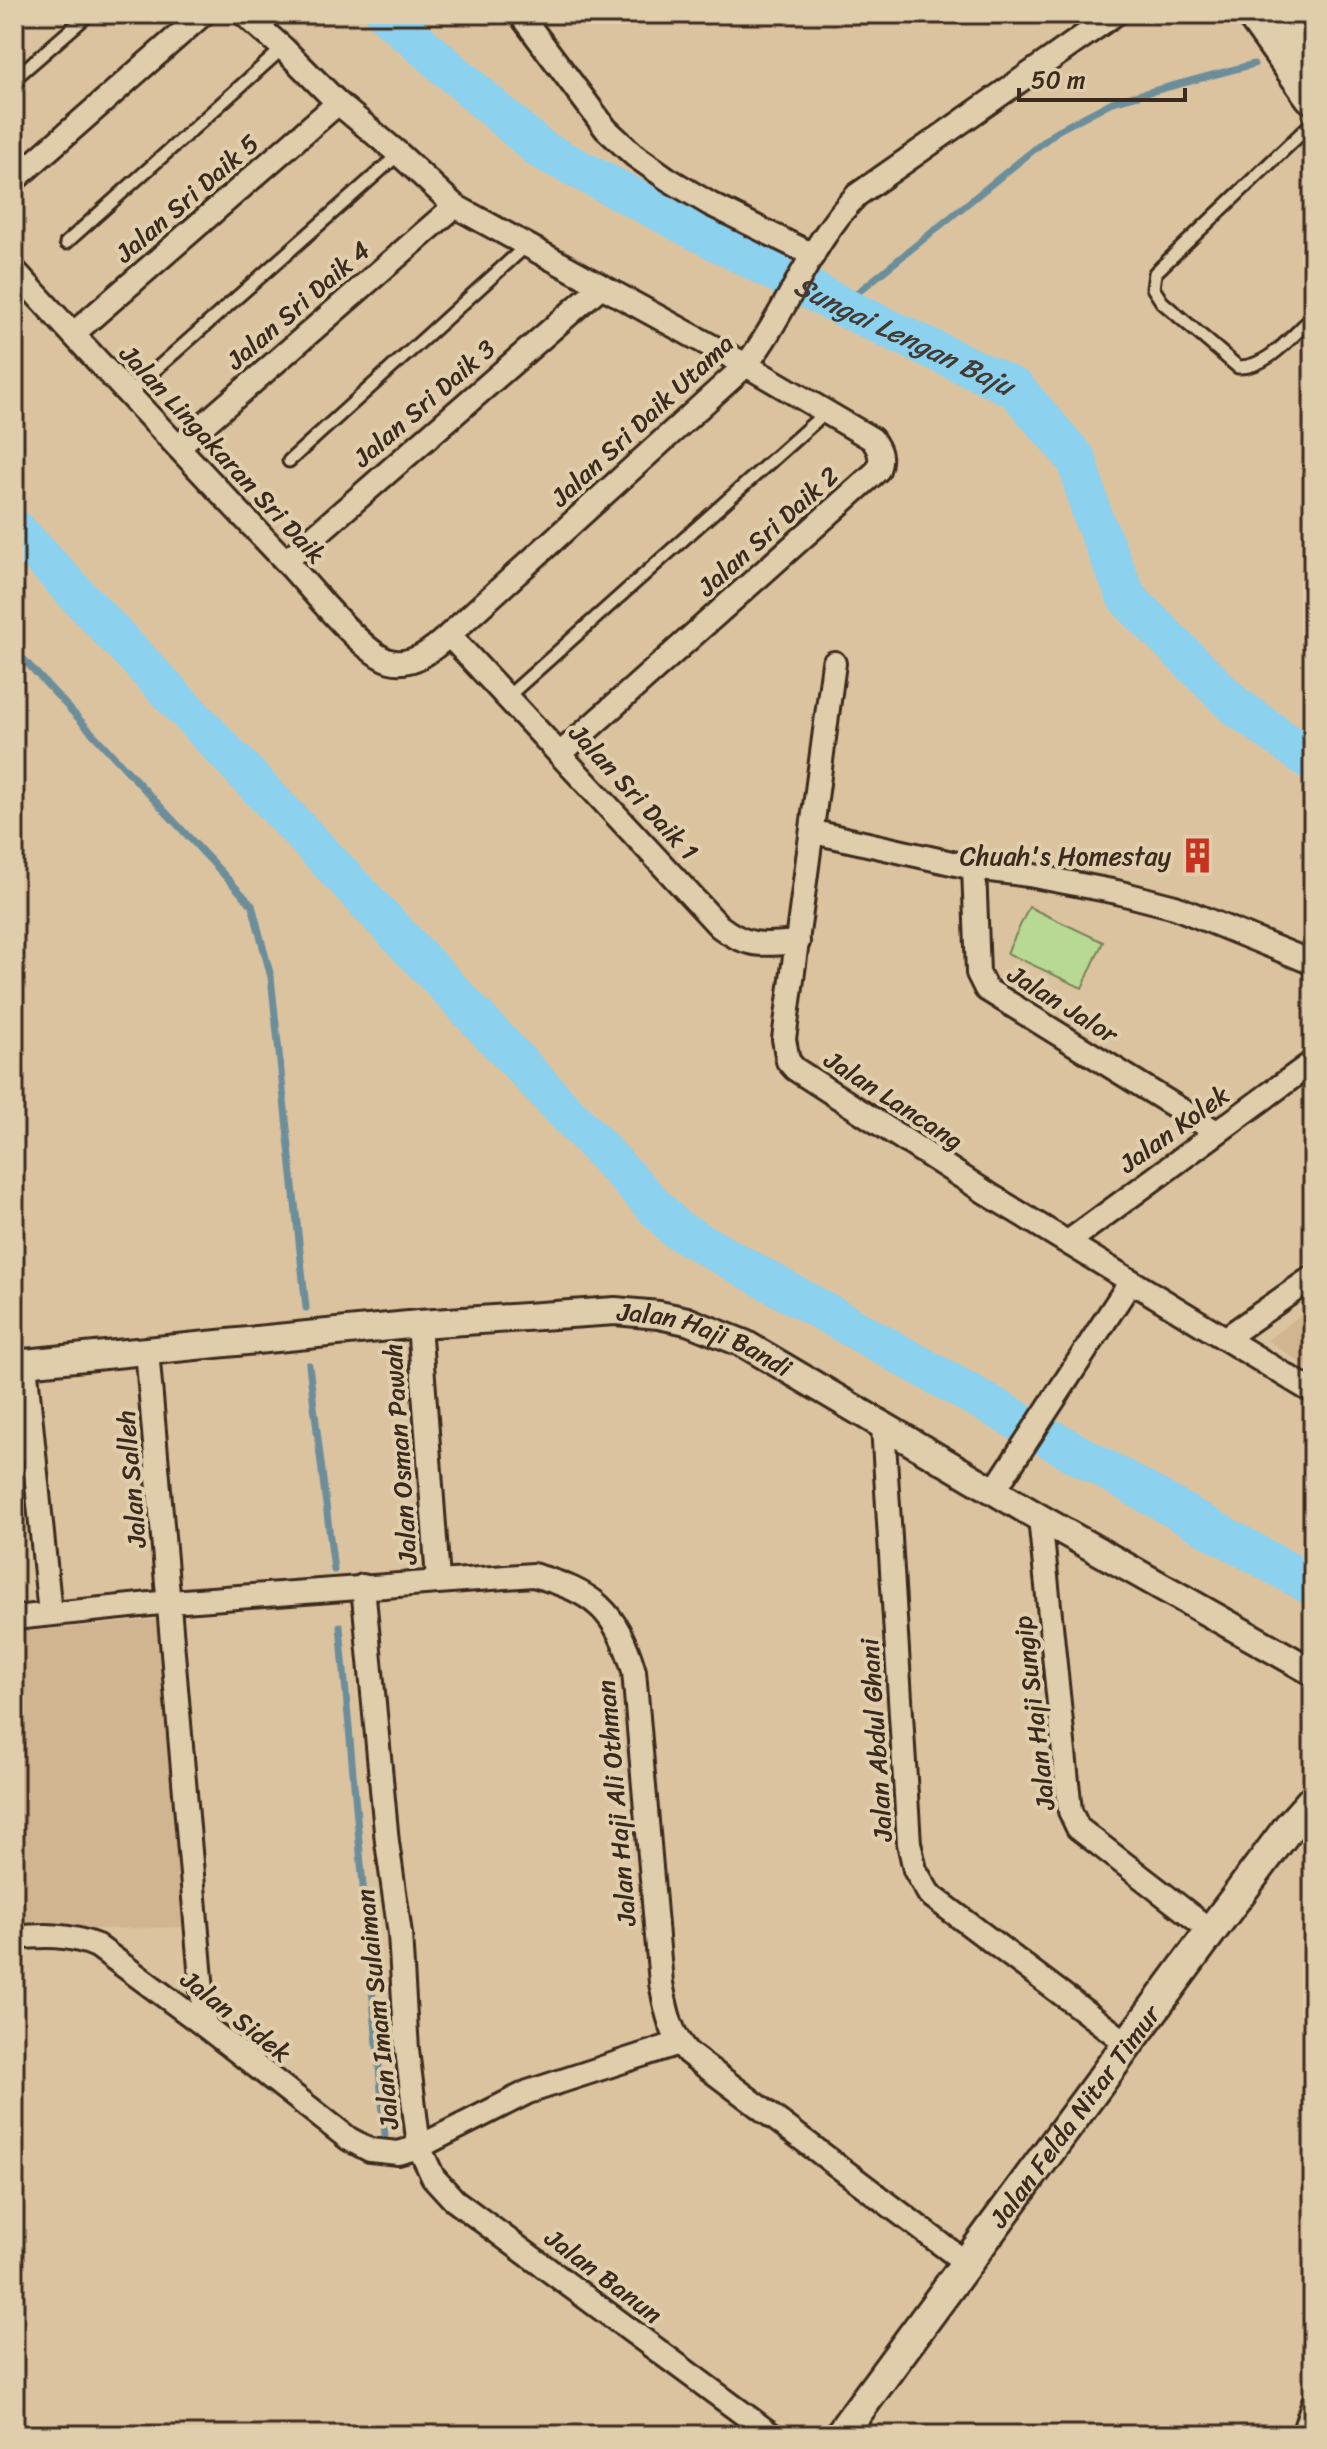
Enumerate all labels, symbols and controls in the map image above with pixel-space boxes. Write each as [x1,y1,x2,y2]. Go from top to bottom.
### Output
scale bar [1019,52,1185,102]
text: 50 m [1031,59,1086,101]
street label: Jalan Sri Daik 5 [103,122,270,275]
street label: Jalan Sri Daik 4 [214,229,381,382]
water label: Sungai Lengan Baju [785,262,1026,411]
street label: Jalan Sri Daik Utama [538,322,745,519]
street label: Jalan Sri Daik 3 [341,327,506,479]
street label: Jalan Lingakaran Sri Daik [107,332,338,575]
street label: Jalan Sri Daik 2 [685,454,850,609]
street label: Jalan Sri Daik 1 [557,712,710,872]
place label: Chuah's Homestay [960,833,1171,879]
building icon: Chuah's Homestay [1178,837,1216,875]
street label: Jalan Jalor [998,951,1128,1057]
street label: Jalan Lancang [814,1037,973,1163]
street label: Jalan Kolek [1108,1073,1240,1186]
street label: Jalan Haji Bandi [614,1288,802,1390]
street label: Jalan Osman Pawah [369,1342,431,1567]
street label: Jalan Salleh [102,1408,160,1551]
street label: Jalan Haji Sungip [999,1613,1069,1814]
street label: Jalan Abdul Ghani [846,1636,906,1844]
street label: Jalan Haji Ali Othman [582,1678,650,1929]
street label: Jalan Imam Sulaiman [342,1887,413,2132]
street label: Jalan Sidek [169,1957,302,2075]
street label: Jalan Felda Nitar Timur [976,1994,1173,2238]
street label: Jalan Banun [534,2215,673,2336]

